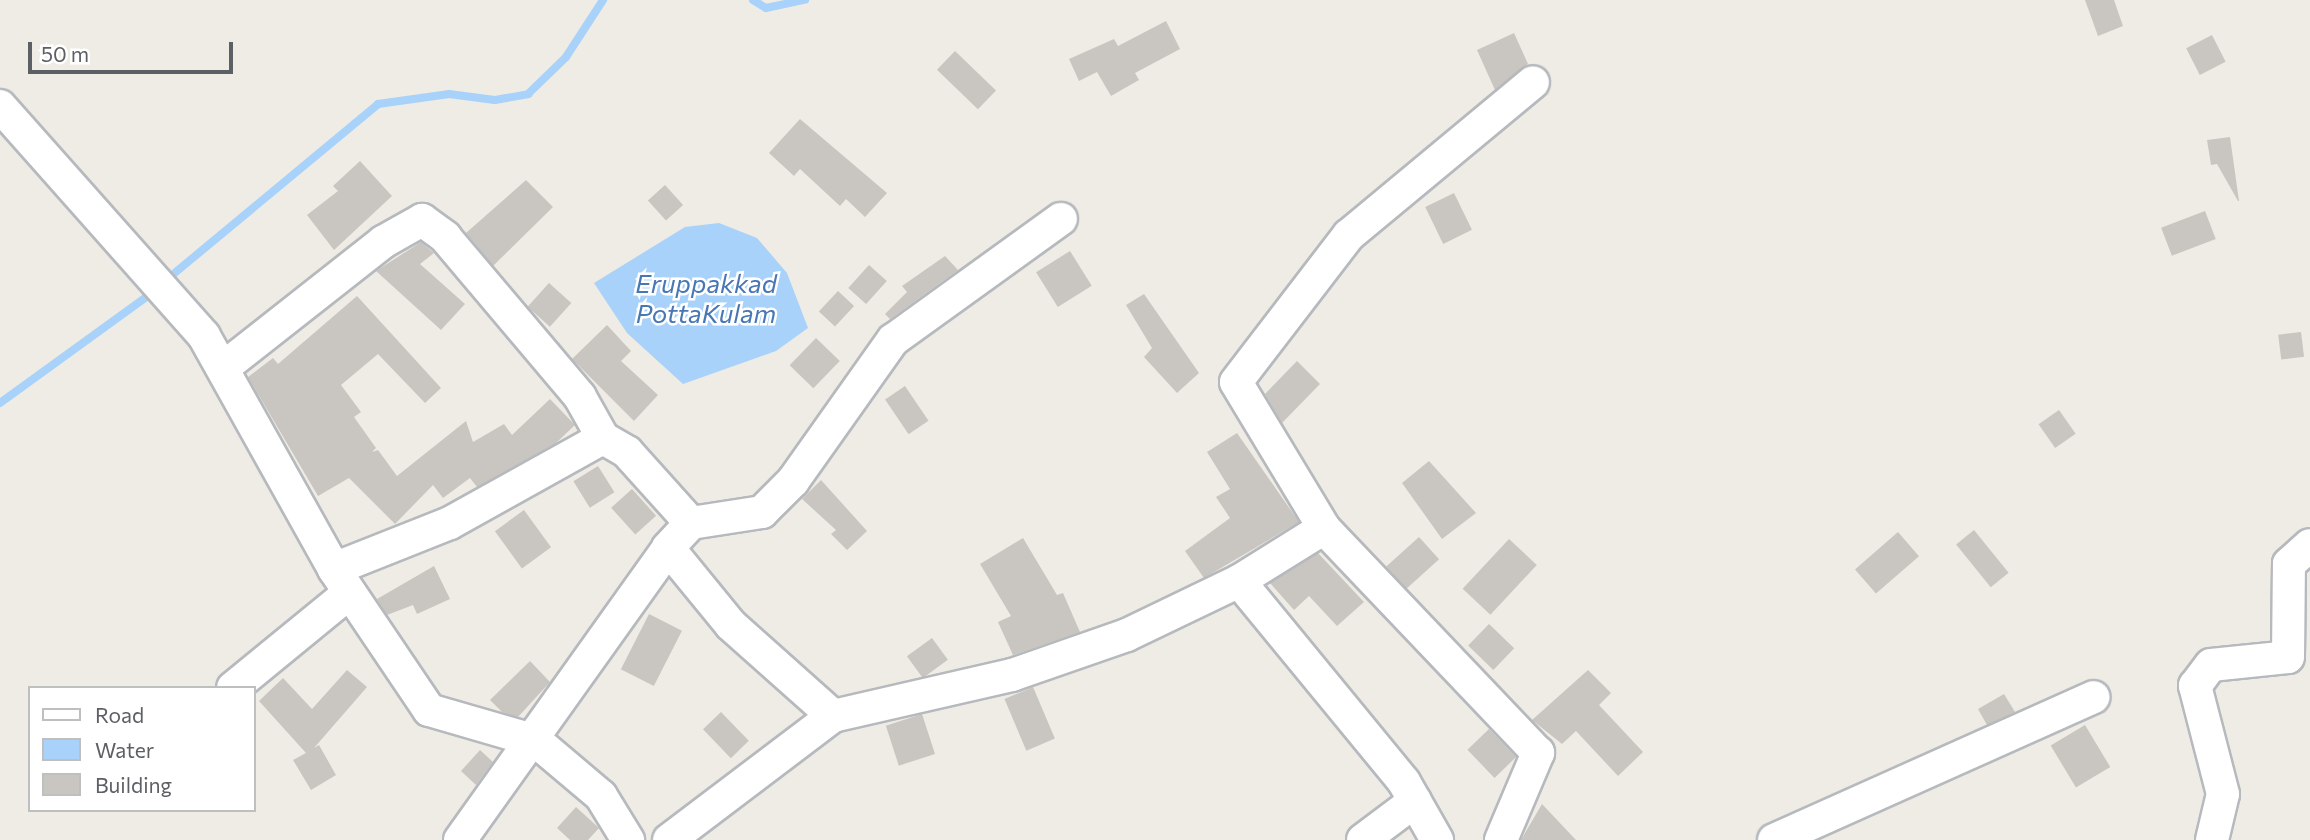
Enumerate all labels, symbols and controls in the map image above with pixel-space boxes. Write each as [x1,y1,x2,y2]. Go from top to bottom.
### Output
scale bar [32,28,236,72]
text: 50 m [41,41,89,66]
water label: Eruppakkad PottaKulam [635,267,777,328]
legend [28,686,256,812]
text: Road [95,702,144,727]
text: Water [95,737,154,762]
text: Building [95,772,172,797]

